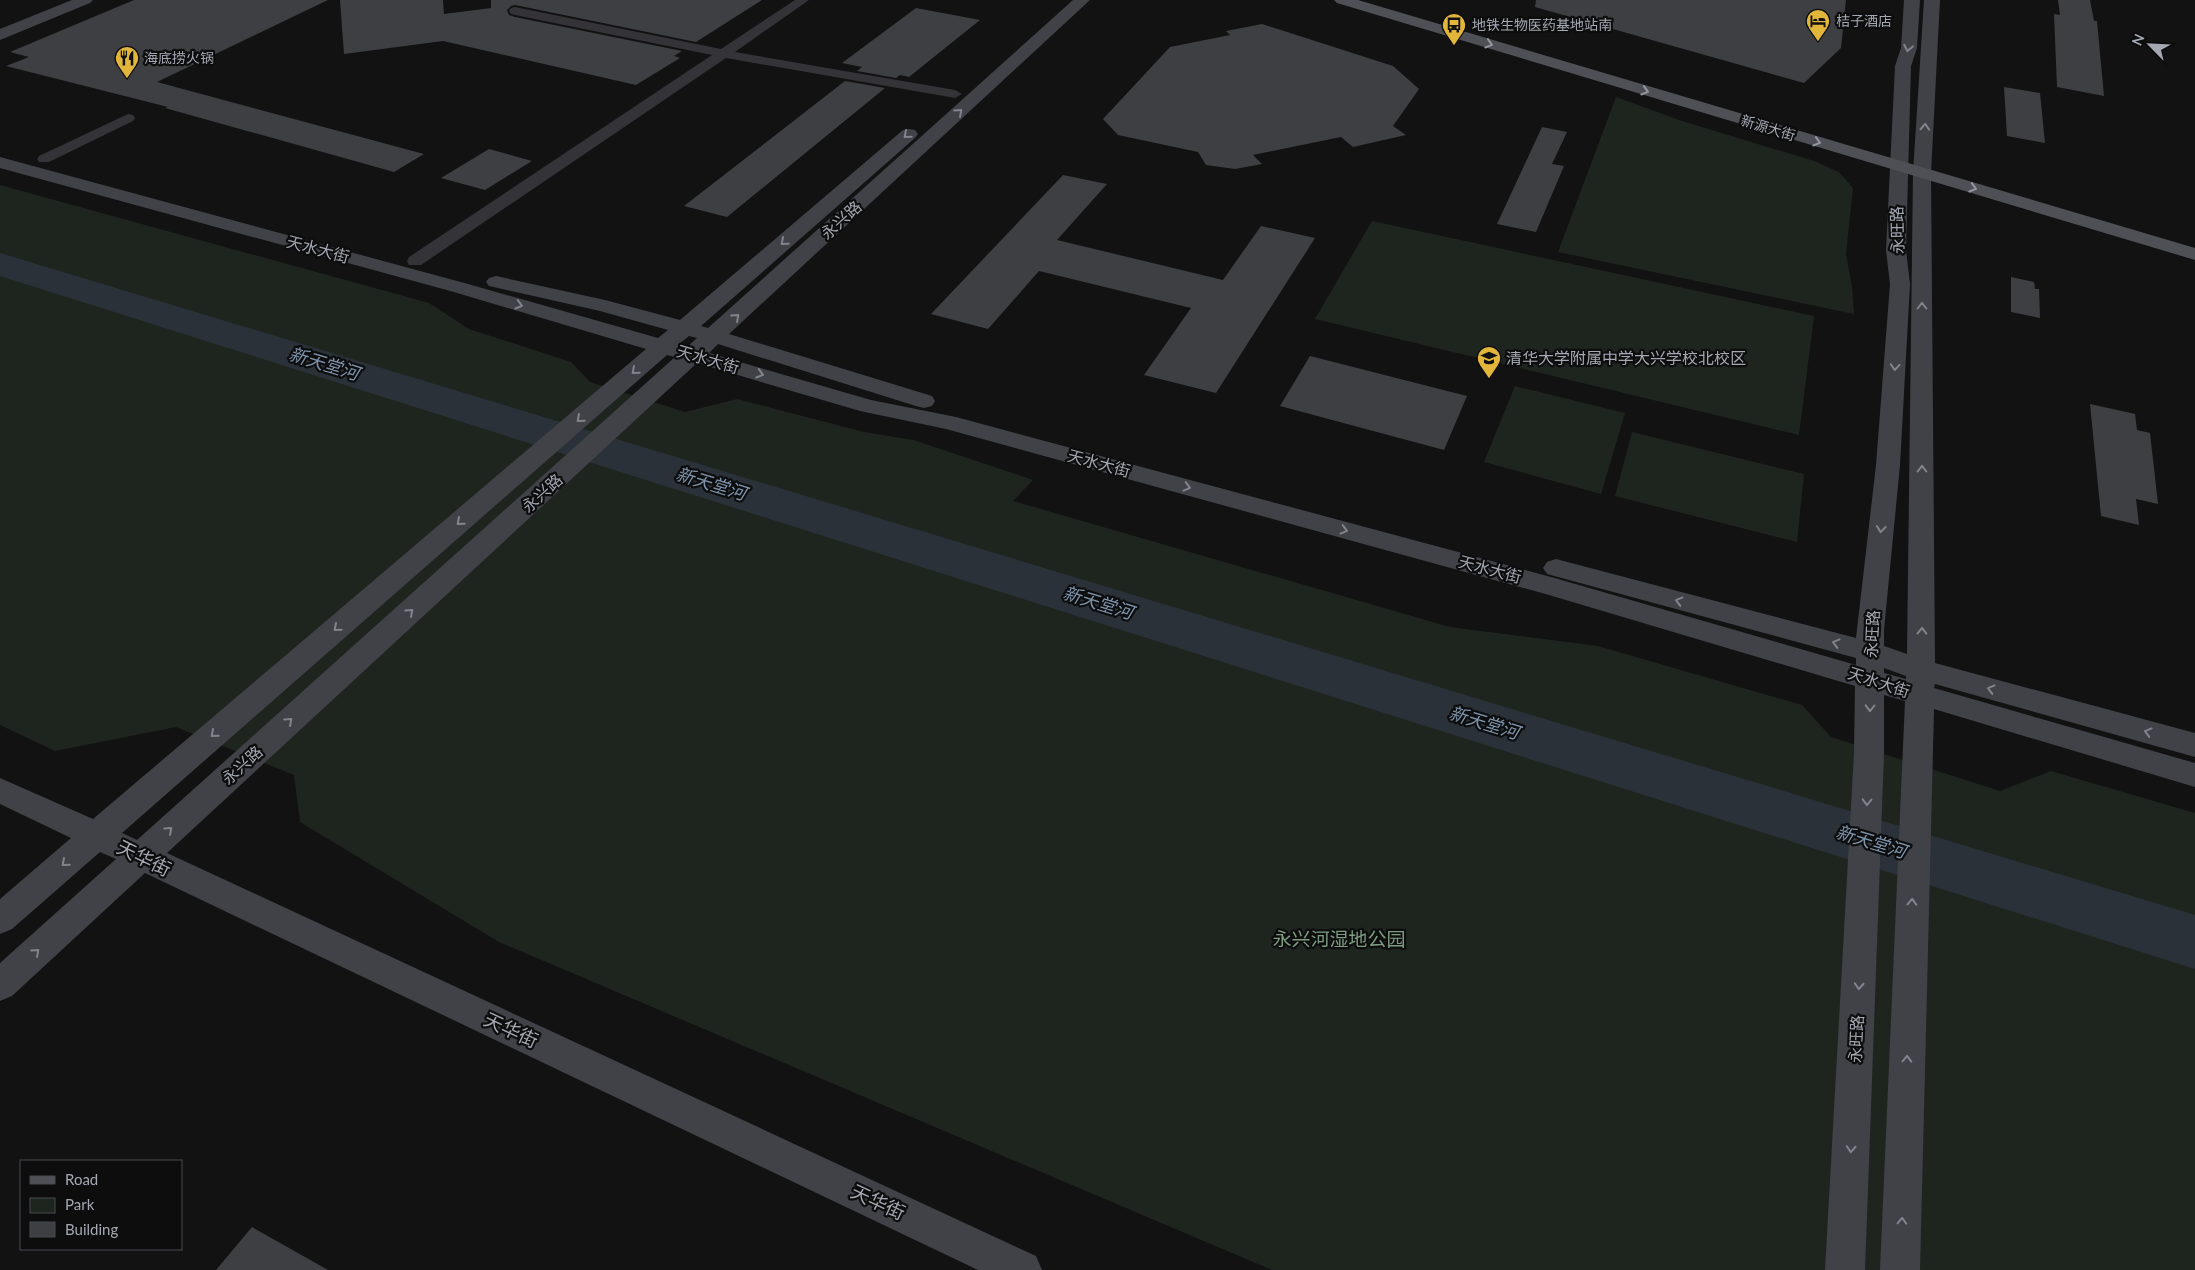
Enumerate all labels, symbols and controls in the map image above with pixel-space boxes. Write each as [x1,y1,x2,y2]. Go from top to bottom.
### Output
hotel icon: 桔子酒店 [1805,8,1831,42]
bus stop icon: 地铁生物医药基地站南 [1441,12,1467,46]
place label: 桔子酒店 [1836,12,1892,29]
place label: 地铁生物医药基地站南 [1472,16,1612,33]
north arrow [2125,20,2175,70]
text: N [2128,31,2148,48]
one-way arrow [1485,39,1493,49]
one-way arrow [1903,44,1914,53]
restaurant icon: 海底捞火锅 [114,45,140,79]
place label: 海底捞火锅 [144,49,214,66]
one-way arrow [1640,85,1648,95]
one-way arrow [954,109,963,118]
street label: 新源大街 [1739,111,1797,144]
one-way arrow [1919,122,1930,130]
one-way arrow [904,130,913,138]
one-way arrow [1813,137,1821,147]
one-way arrow [1969,183,1977,193]
street label: 永兴路 [816,197,865,243]
street label: 永旺路 [1887,206,1906,254]
street label: 天水大街 [285,231,352,266]
one-way arrow [781,236,790,245]
one-way arrow [515,299,524,310]
one-way arrow [1917,302,1927,310]
one-way arrow [731,314,740,323]
street label: 天水大街 [675,341,742,376]
water label: 新天堂河 [287,342,365,385]
school or university icon: 清华大学附属中学大兴学校北校区 [1476,345,1502,379]
place label: 清华大学附属中学大兴学校北校区 [1506,348,1746,367]
one-way arrow [1889,363,1900,371]
one-way arrow [632,366,641,374]
one-way arrow [755,368,764,379]
one-way arrow [576,413,585,422]
street label: 天水大街 [1066,445,1133,480]
water label: 新天堂河 [674,462,752,505]
one-way arrow [1917,465,1927,472]
street label: 永兴路 [517,470,566,516]
one-way arrow [1183,481,1192,492]
one-way arrow [457,516,466,525]
one-way arrow [1340,524,1348,534]
one-way arrow [1876,525,1887,533]
street label: 天水大街 [1457,551,1524,586]
water label: 新天堂河 [1061,581,1139,624]
one-way arrow [1674,596,1683,607]
one-way arrow [404,609,413,618]
street label: 永旺路 [1861,610,1882,658]
one-way arrow [334,622,343,631]
one-way arrow [1917,627,1927,635]
one-way arrow [1831,638,1840,649]
street label: 天水大街 [1846,663,1913,700]
one-way arrow [1987,684,1996,695]
water label: 新天堂河 [1447,701,1525,744]
one-way arrow [1865,705,1875,713]
one-way arrow [284,718,293,727]
one-way arrow [211,728,220,737]
one-way arrow [2144,728,2153,738]
street label: 永兴路 [217,742,266,788]
one-way arrow [1861,798,1872,806]
water label: 新天堂河 [1834,820,1912,863]
one-way arrow [163,827,172,836]
street label: 天华街 [114,835,175,880]
one-way arrow [62,857,71,866]
one-way arrow [1907,898,1917,906]
park label: 永兴河湿地公园 [1272,927,1406,950]
one-way arrow [30,949,39,958]
one-way arrow [1853,982,1864,990]
street label: 天华街 [481,1007,542,1052]
street label: 永旺路 [1845,1015,1866,1063]
one-way arrow [1902,1055,1912,1062]
one-way arrow [1845,1145,1856,1153]
legend [20,1160,182,1250]
text: Road [65,1170,98,1188]
street label: 天华街 [848,1179,909,1224]
text: Park [65,1195,95,1213]
one-way arrow [1896,1217,1907,1225]
text: Building [65,1220,118,1238]

